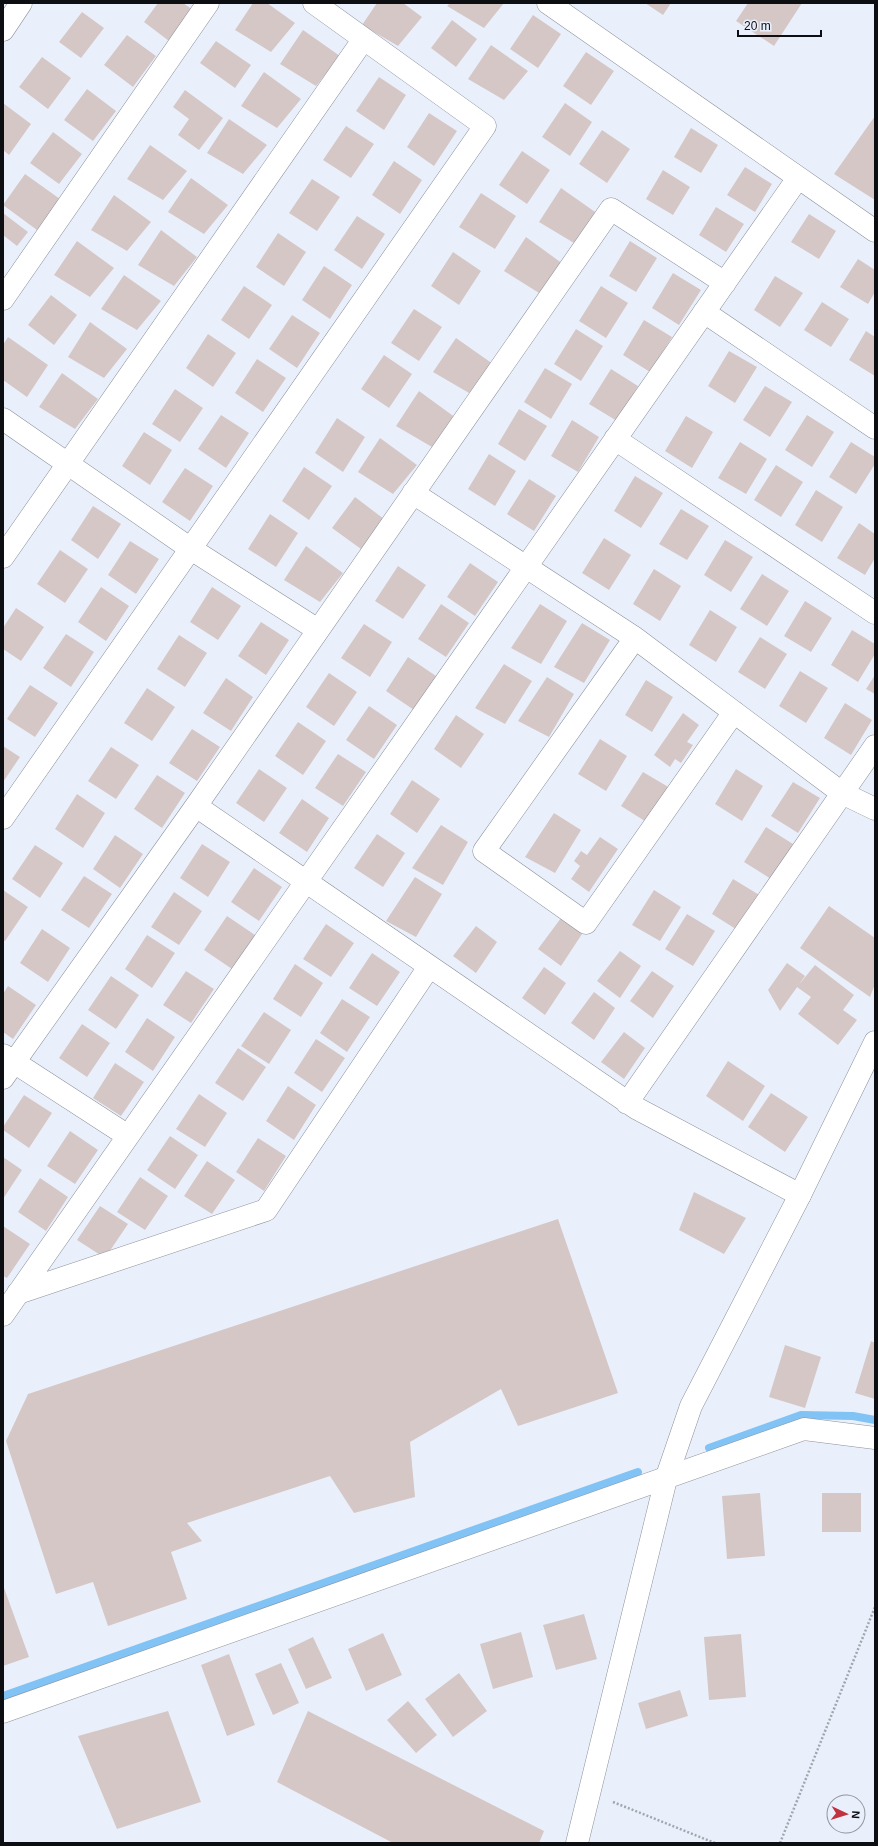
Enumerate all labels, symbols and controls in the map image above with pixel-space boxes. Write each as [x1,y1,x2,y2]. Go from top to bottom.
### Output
scale bar [738,12,821,38]
text: 20 m [744,19,771,33]
north arrow [826,1794,866,1834]
text: N [850,1810,862,1819]

